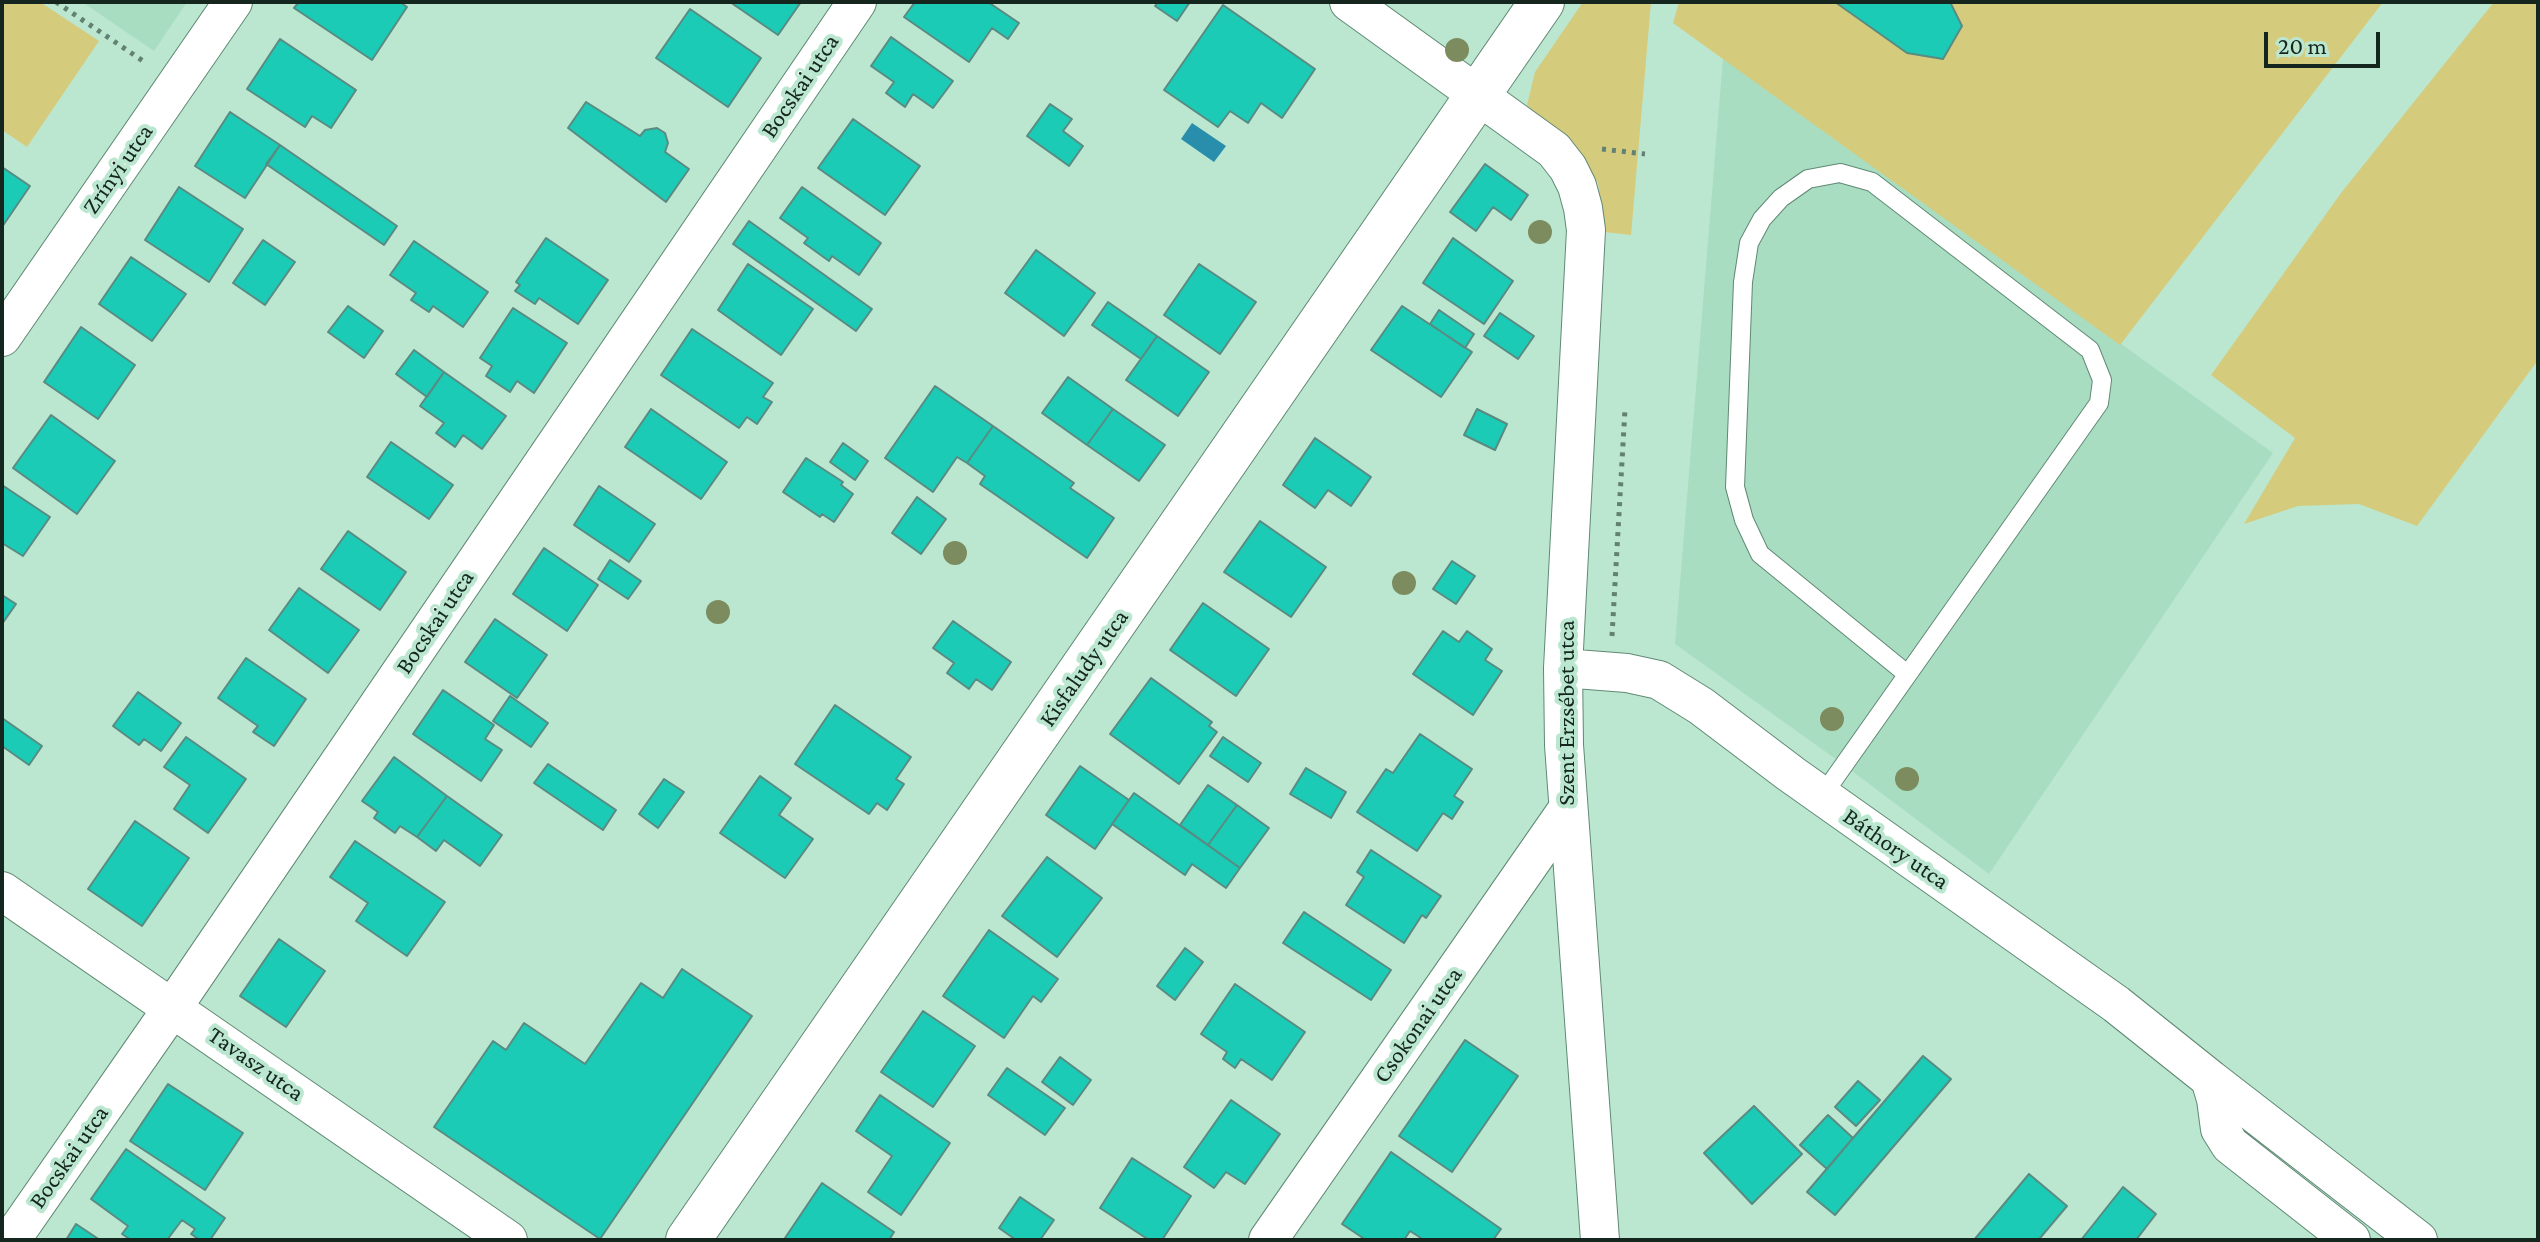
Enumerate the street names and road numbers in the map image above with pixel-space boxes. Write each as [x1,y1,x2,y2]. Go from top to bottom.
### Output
street label: Bocskai utca [755,29,845,143]
street label: Zrínyi utca [76,118,160,220]
street label: Bocskai utca [390,565,480,679]
street label: Kisfaludy utca [1033,604,1135,732]
street label: Szent Erzsébet utca [1553,620,1581,806]
street label: Báthory utca [1837,802,1955,896]
street label: Csokonai utca [1367,961,1469,1089]
street label: Tavasz utca [202,1020,310,1108]
street label: Bocskai utca [23,1100,115,1214]

